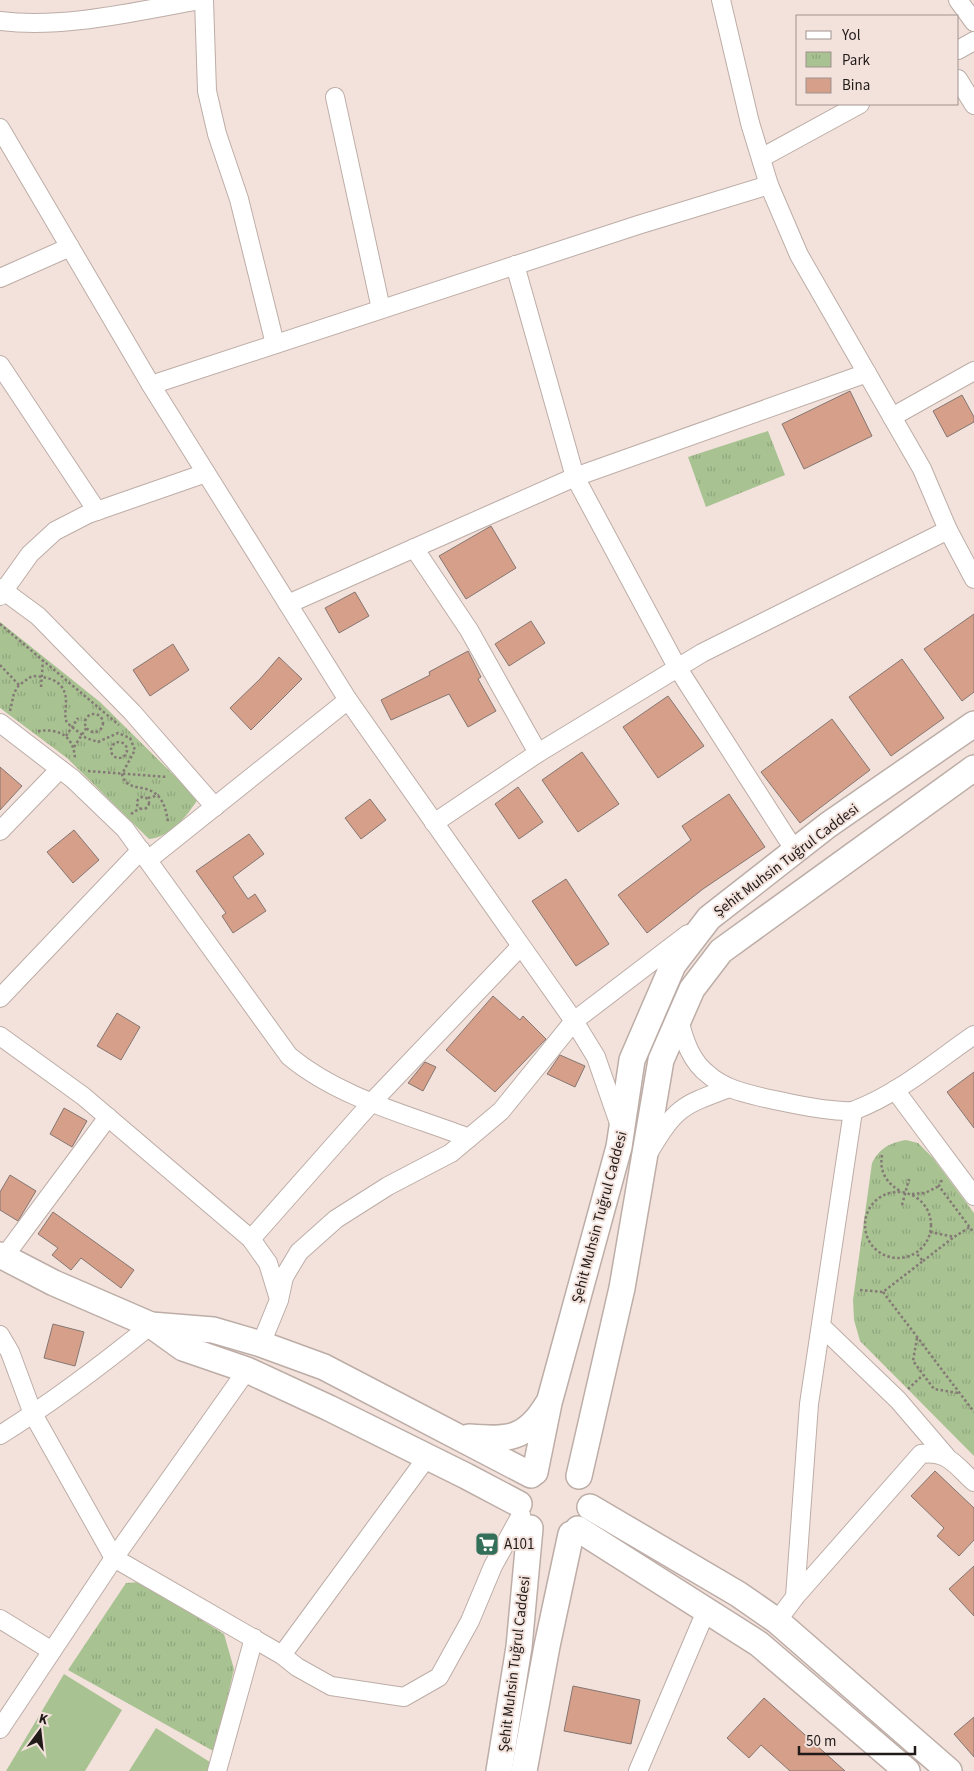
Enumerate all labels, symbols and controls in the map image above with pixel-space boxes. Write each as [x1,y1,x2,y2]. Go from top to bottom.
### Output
legend [796,15,959,105]
text: Yol [841,25,861,46]
text: Park [842,50,871,71]
text: Bina [842,75,870,96]
street label: Şehit Muhsin Tuğrul Caddesi [709,799,863,922]
street label: Şehit Muhsin Tuğrul Caddesi [566,1129,633,1305]
supermarket icon: A101 [474,1531,500,1557]
place label: A101 [504,1534,535,1555]
street label: Şehit Muhsin Tuğrul Caddesi [493,1575,536,1753]
north arrow [15,1706,65,1756]
text: K [36,1709,50,1730]
scale bar [799,1724,915,1756]
text: 50 m [806,1731,836,1752]

